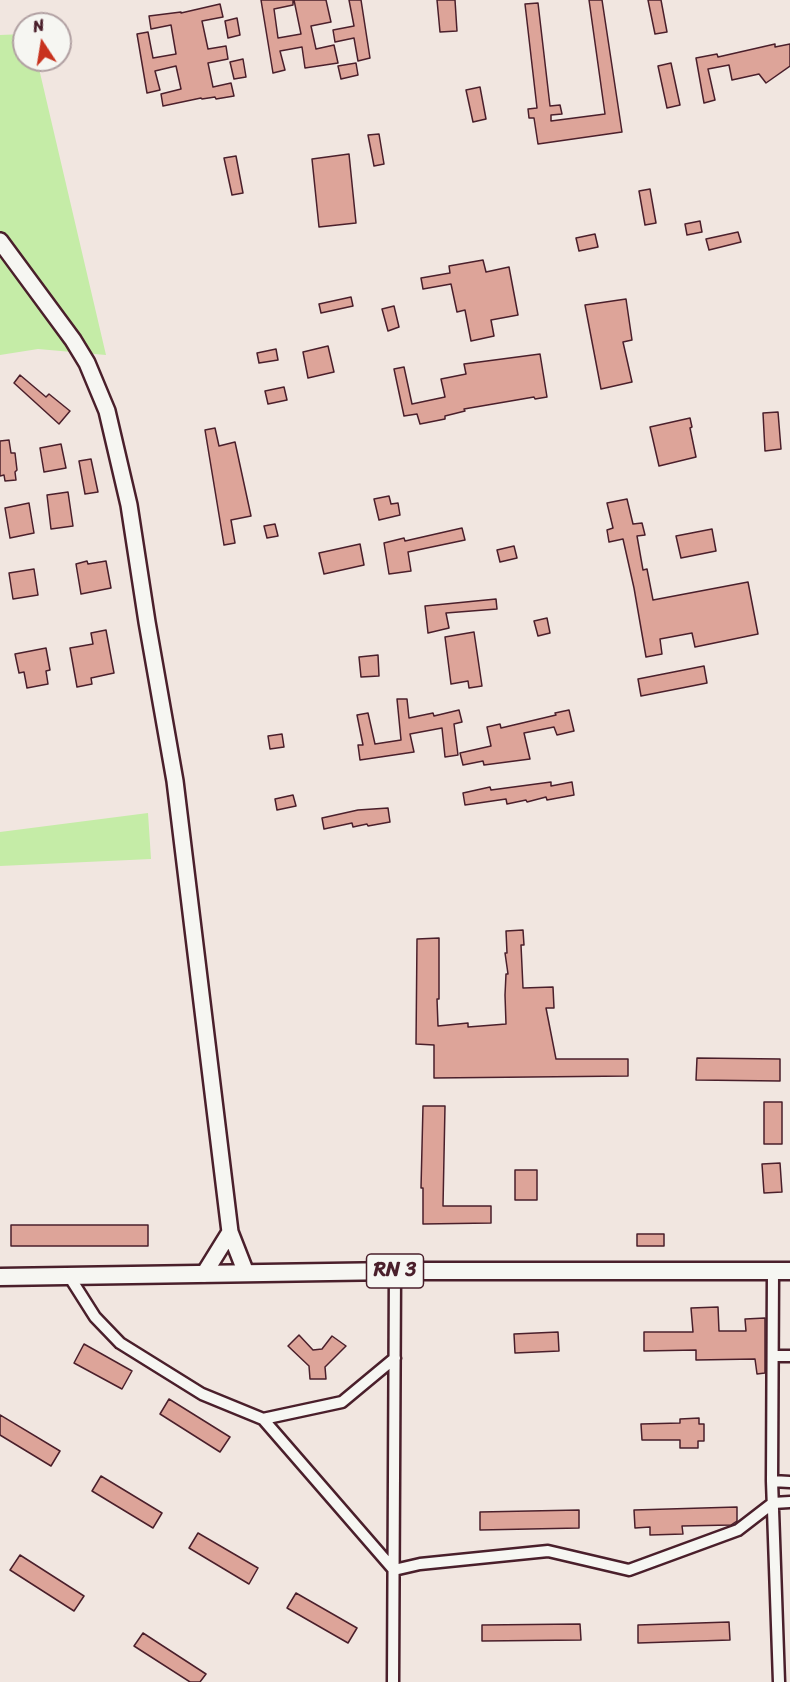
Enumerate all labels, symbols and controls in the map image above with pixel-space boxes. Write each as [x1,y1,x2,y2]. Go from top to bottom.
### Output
text: N [30,11,47,41]
north arrow [12,12,72,72]
road number: RN 3 [366,1254,424,1288]

